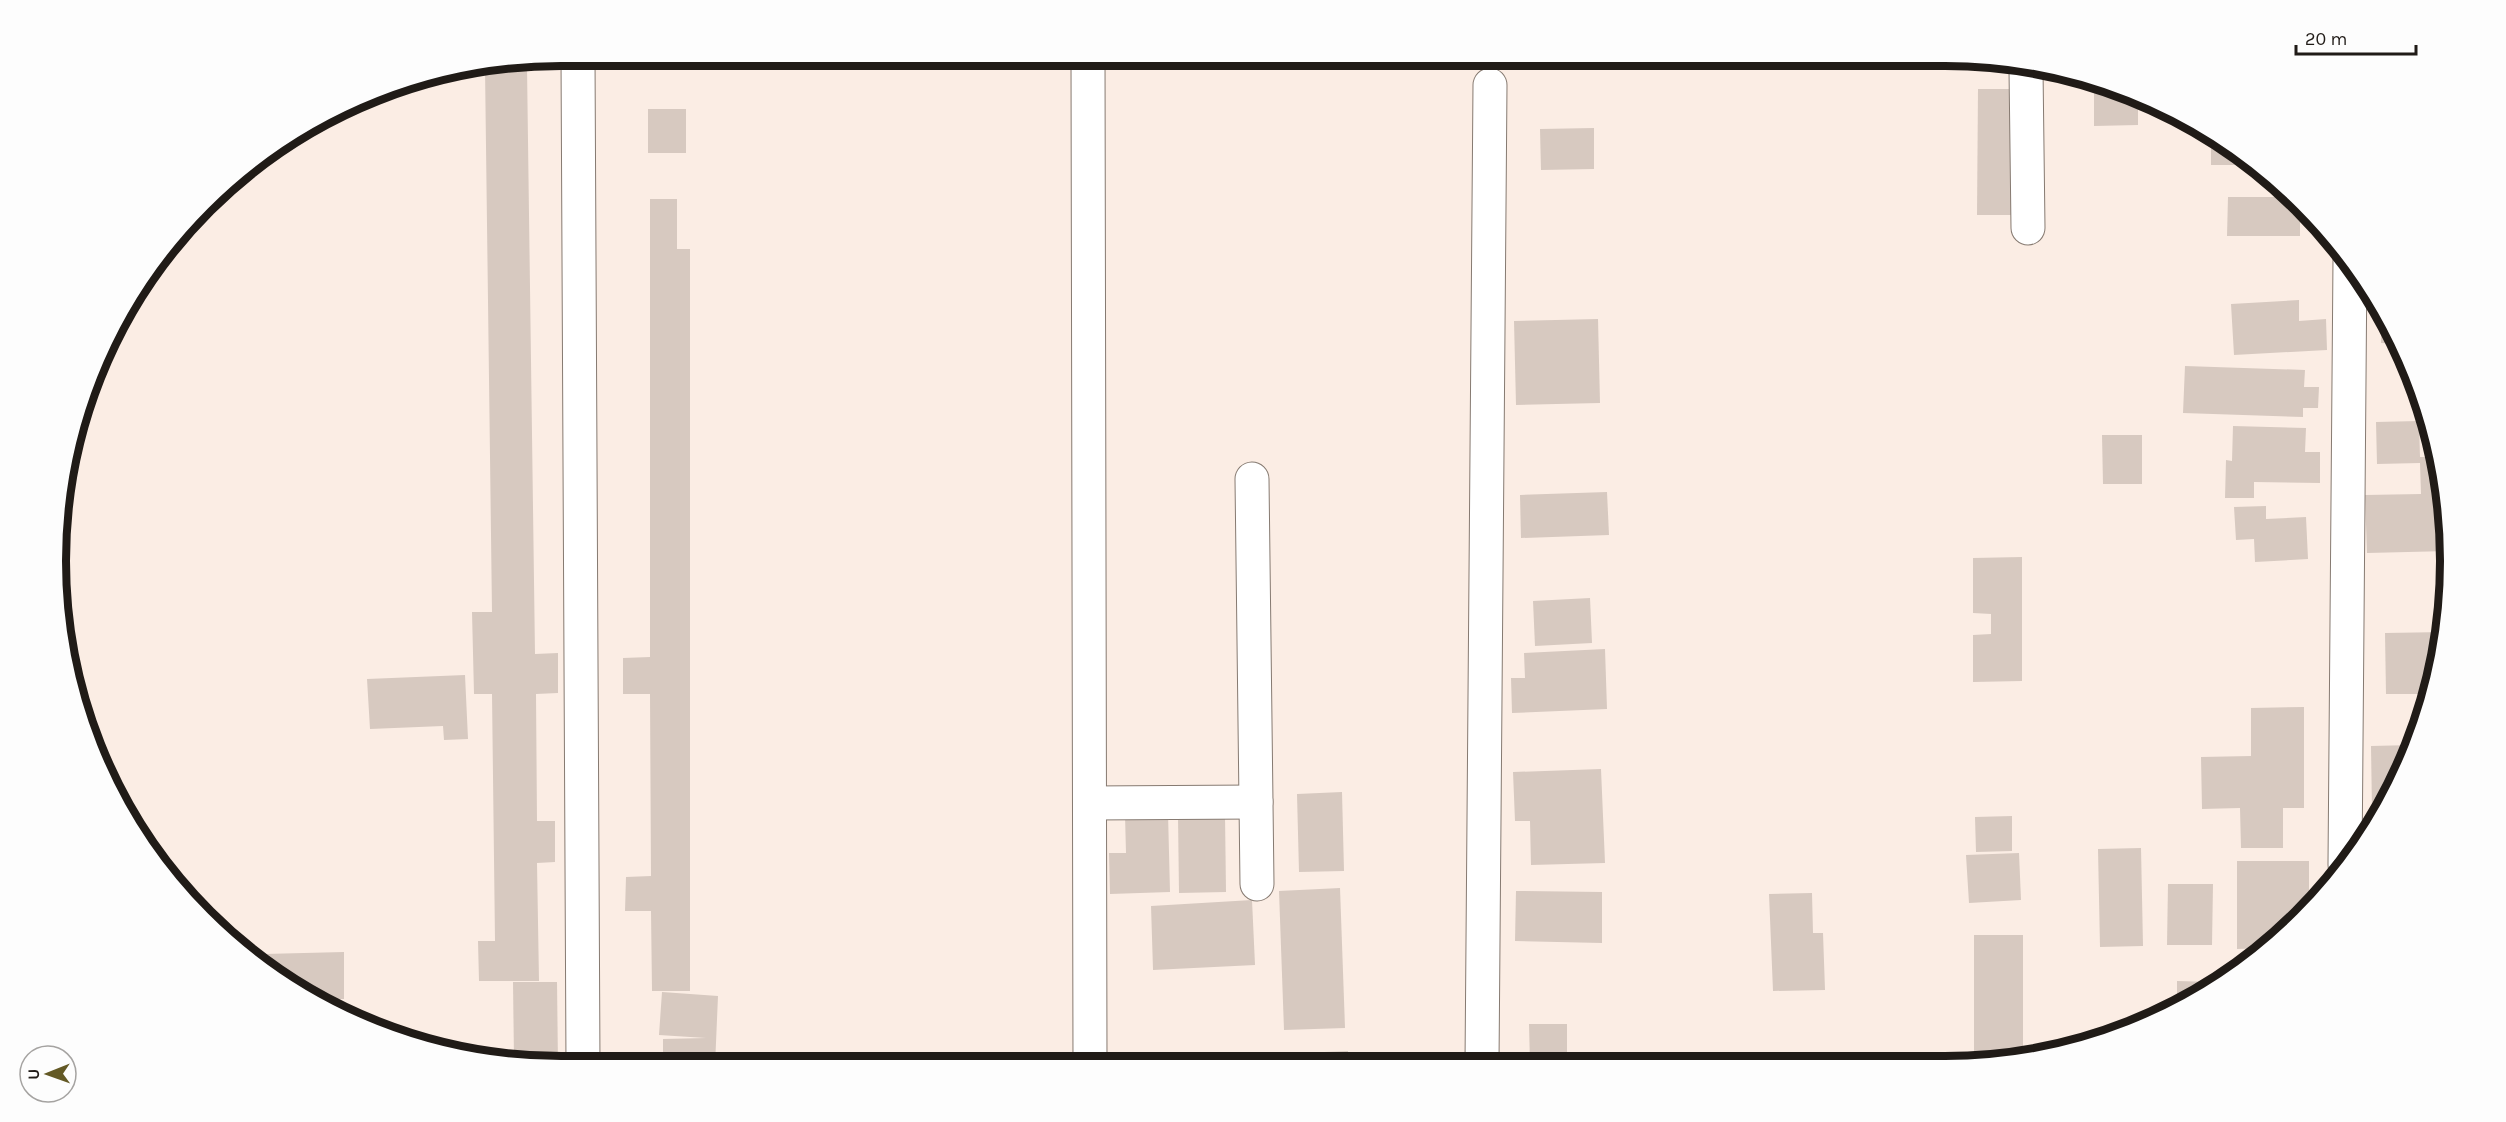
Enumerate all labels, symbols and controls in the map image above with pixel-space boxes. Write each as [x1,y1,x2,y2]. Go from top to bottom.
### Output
scale bar [2296,18,2416,56]
text: 20 m [2305,28,2347,50]
north arrow [18,1044,78,1104]
text: U [24,1069,43,1080]

